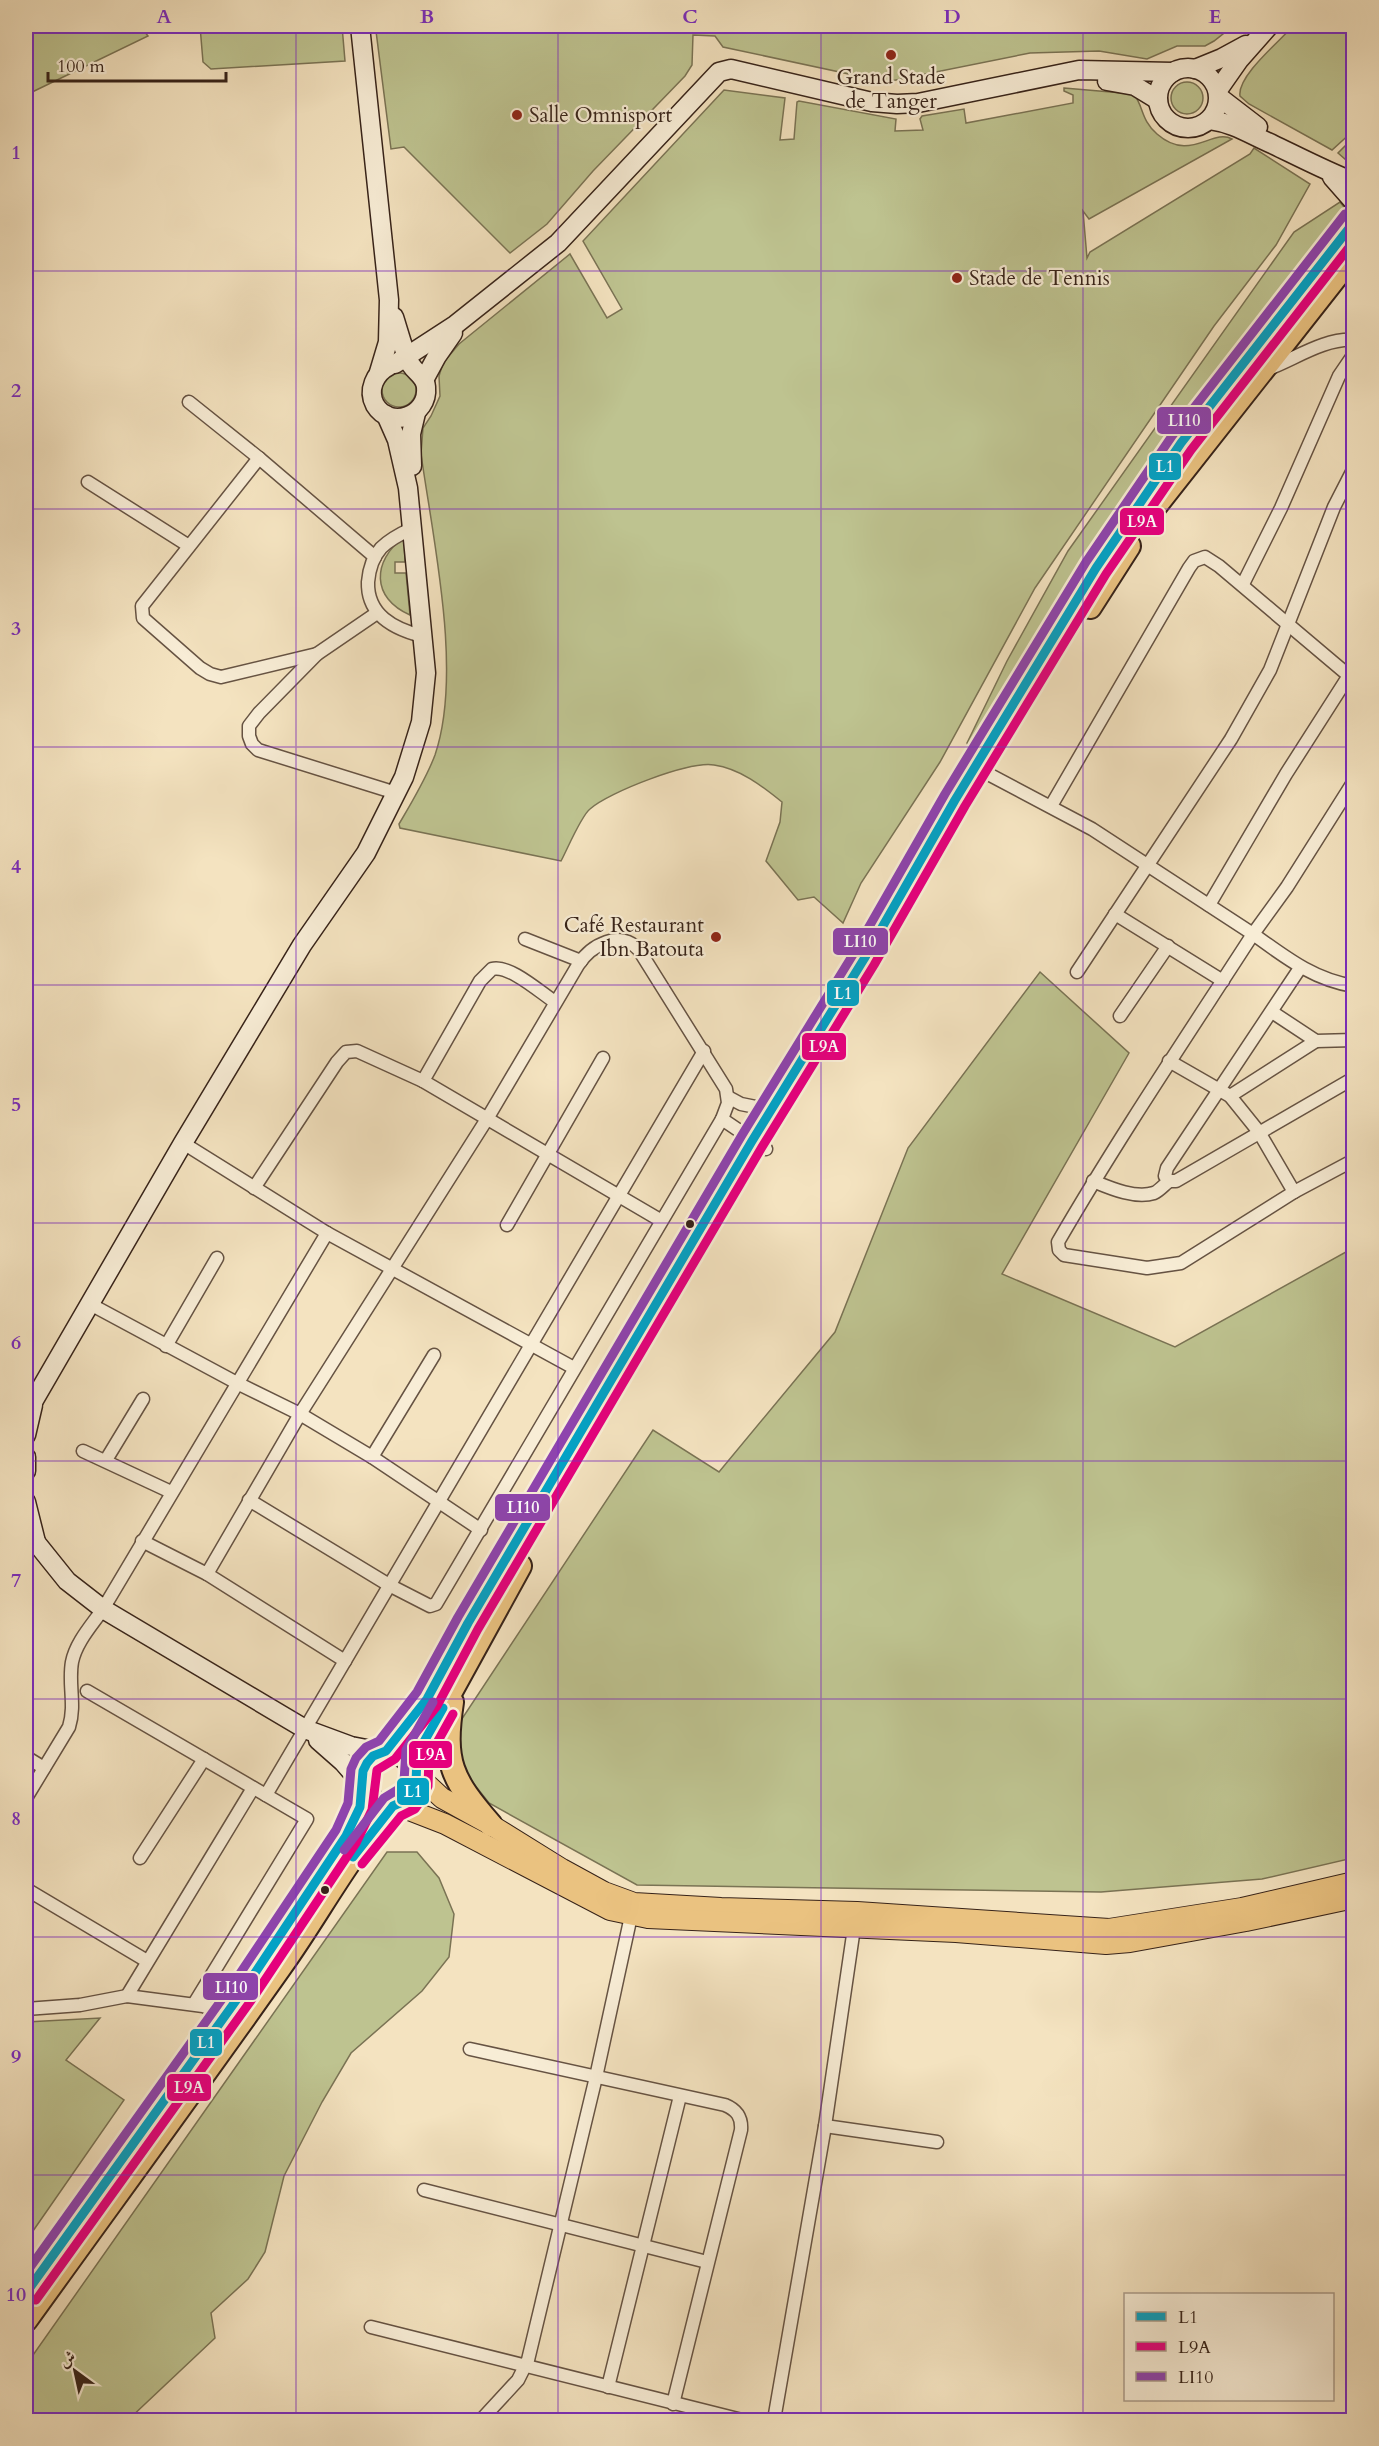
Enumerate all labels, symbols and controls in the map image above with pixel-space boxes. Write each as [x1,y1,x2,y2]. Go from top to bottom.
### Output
text: A [156,3,172,30]
text: B [420,3,434,30]
text: C [682,3,698,30]
text: D [943,3,961,30]
text: E [1209,3,1221,30]
scale bar [48,45,226,83]
marker: Grand Stade de Tanger [884,48,898,62]
text: 100 m [57,54,105,79]
place label: Grand Stade de Tanger [836,63,946,116]
place label: Salle Omnisport [529,101,672,130]
marker: Salle Omnisport [510,108,524,122]
text: 1 [11,139,21,166]
place label: Stade de Tennis [969,264,1110,293]
marker: Stade de Tennis [950,271,964,285]
text: 2 [11,377,21,404]
line badge: LI10 [1156,406,1212,435]
text: LI10 [1168,410,1200,432]
line badge: L1 [1148,452,1182,481]
text: L1 [1156,456,1174,478]
line badge: L9A [1119,507,1165,536]
text: L9A [1127,511,1157,533]
text: 3 [11,615,21,642]
text: 4 [11,853,21,880]
place label: Café Restaurant Ibn Batouta [564,911,704,964]
line badge: LI10 [832,927,889,956]
marker: Café Restaurant Ibn Batouta [709,930,723,944]
text: LI10 [844,931,876,953]
line badge: L1 [826,979,860,1007]
text: L1 [834,983,852,1005]
line badge: L9A [801,1032,847,1061]
text: L9A [809,1036,839,1058]
text: 5 [11,1091,21,1118]
unlabelled marker [684,1218,696,1230]
text: 6 [11,1329,21,1356]
line badge: LI10 [494,1493,551,1522]
text: LI10 [507,1497,539,1519]
text: 7 [11,1567,21,1594]
line badge: L9A [408,1740,453,1769]
text: L9A [416,1744,446,1766]
line badge: L1 [396,1777,430,1806]
text: L1 [404,1781,422,1803]
text: 8 [11,1805,21,1832]
unlabelled marker [319,1884,331,1896]
line badge: LI10 [202,1972,259,2001]
text: LI10 [215,1977,247,1999]
line badge: L1 [189,2028,223,2057]
text: L1 [197,2032,215,2054]
text: 9 [11,2043,21,2070]
line badge: L9A [166,2073,212,2102]
text: L9A [174,2077,204,2099]
text: 10 [6,2281,26,2308]
legend [1124,2293,1334,2401]
text: L1 [1178,2305,1198,2330]
text: L9A [1178,2335,1211,2360]
north arrow [45,2341,105,2401]
text: ش [55,2346,80,2373]
text: LI10 [1178,2365,1213,2390]

